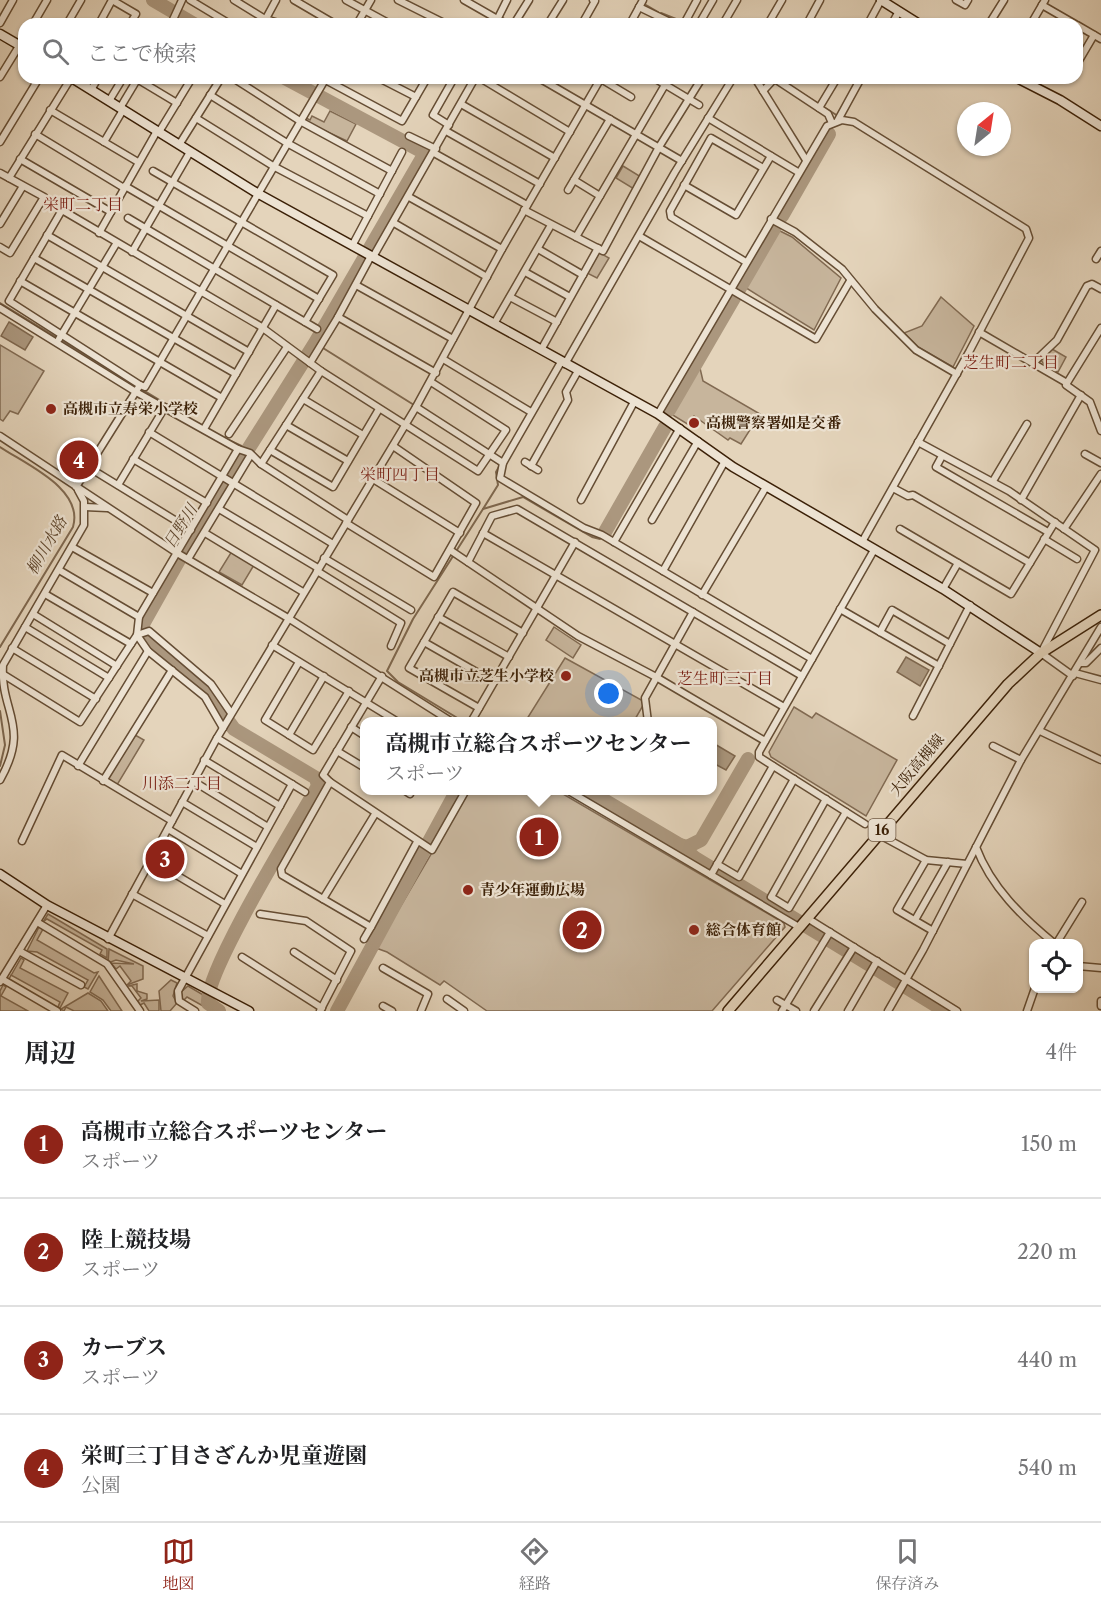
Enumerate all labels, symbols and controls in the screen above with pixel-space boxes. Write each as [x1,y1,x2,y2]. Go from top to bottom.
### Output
search box [18,18,1083,84]
icon: search [39,35,72,68]
text: ここで検索 [87,40,197,67]
north arrow [957,102,1011,156]
district label: 栄町二丁目 [43,194,123,214]
district label: 芝生町二丁目 [963,352,1059,372]
place label: 高槻市立寿栄小学校 [63,399,198,418]
marker: 高槻市立寿栄小学校 [44,402,58,416]
place label: 高槻警察署如是交番 [706,413,842,432]
marker: 高槻警察署如是交番 [687,416,701,430]
pin: 4 [60,438,98,482]
district label: 栄町四丁目 [360,464,440,484]
water label: 日野川 [159,499,202,552]
water label: 柳川水路 [21,511,71,578]
place label: 高槻市立芝生小学校 [419,666,554,685]
district label: 芝生町三丁目 [677,668,773,688]
marker: 高槻市立芝生小学校 [559,669,573,683]
your location [594,679,623,708]
popup [360,717,717,795]
text: 高槻市立総合スポーツセンター [385,730,692,757]
street label: 大阪高槻線 [885,730,948,800]
text: スポーツ [385,761,465,785]
district label: 川添二丁目 [142,773,222,793]
pin: 1 [520,814,558,860]
road number: 16 [868,819,896,841]
pin: 3 [146,836,184,882]
place label: 青少年運動広場 [480,880,585,899]
marker: 青少年運動広場 [461,883,475,897]
pin: 2 [562,908,602,952]
place label: 総合体育館 [706,920,781,939]
marker: 総合体育館 [687,923,701,937]
map controls [1029,939,1083,993]
button: locate [1029,939,1083,993]
text: 周辺 [24,1037,76,1069]
text: 4件 [1045,1040,1077,1064]
text: 高槻市立総合スポーツセンター [81,1118,387,1145]
text: 1 [39,1132,48,1156]
text: 150 m [1021,1132,1077,1156]
text: スポーツ [81,1149,160,1173]
text: 陸上競技場 [81,1226,191,1253]
text: 2 [38,1240,49,1264]
text: 220 m [1017,1240,1077,1264]
text: スポーツ [81,1257,160,1281]
text: カーブス [81,1334,167,1361]
text: 3 [38,1348,49,1372]
text: 440 m [1017,1348,1077,1372]
text: スポーツ [81,1365,160,1389]
text: 栄町三丁目さざんか児童遊園 [81,1442,367,1469]
text: 4 [38,1456,49,1480]
text: 540 m [1018,1456,1077,1480]
text: 公園 [81,1473,121,1497]
tab: 地図 [162,1535,195,1594]
tab: 経路 [518,1535,551,1594]
tab: 保存済み [875,1535,939,1594]

